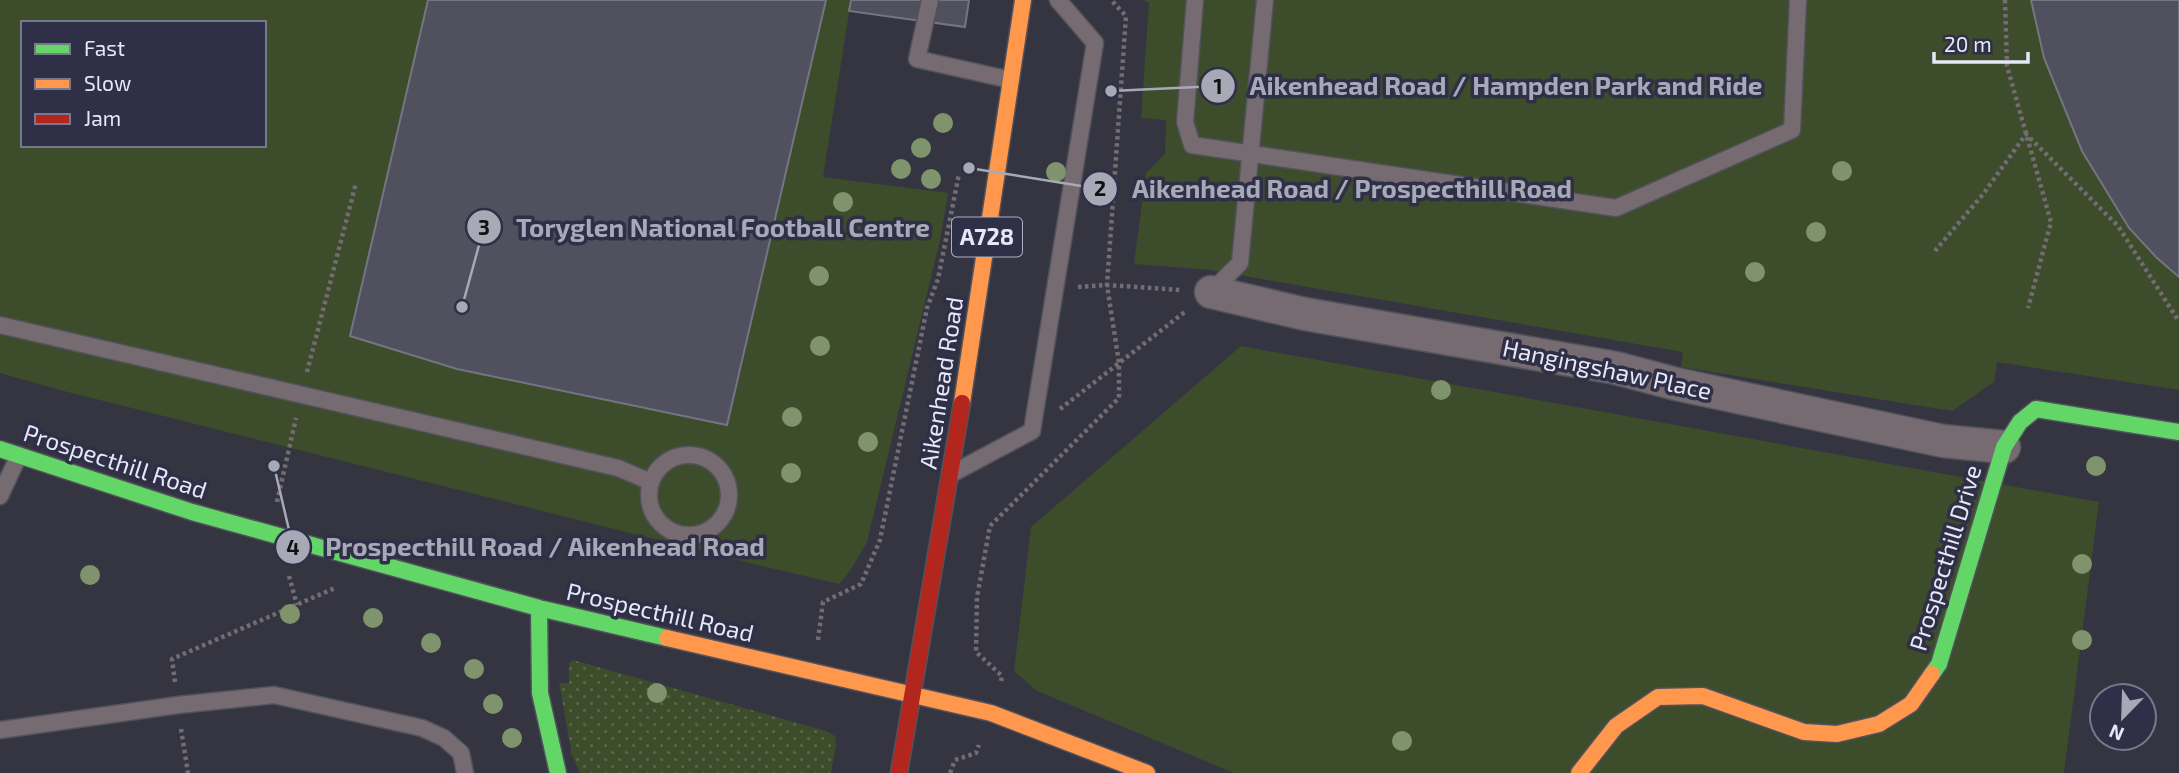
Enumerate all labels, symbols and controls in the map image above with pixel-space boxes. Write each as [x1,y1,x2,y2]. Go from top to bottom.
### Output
legend [21,21,266,147]
scale bar [1934,21,2028,65]
text: 20 m [1944,31,1992,56]
text: Fast [84,35,125,60]
callout: Aikenhead Road / Hampden Park and Ride [1200,63,1777,110]
text: Aikenhead Road / Hampden Park and Ride [1249,69,1763,100]
text: Slow [84,70,131,95]
text: 1 [1213,73,1223,98]
text: Jam [84,105,121,130]
callout: Aikenhead Road / Prospecthill Road [1083,165,1587,212]
text: Aikenhead Road / Prospecthill Road [1132,172,1572,203]
text: 2 [1094,175,1106,200]
callout: Toryglen National Football Centre [467,204,945,251]
text: Toryglen National Football Centre [516,211,930,243]
text: 3 [478,214,490,239]
road number: A728 [952,218,1022,256]
street label: Aikenhead Road [913,295,968,471]
street label: Hangingshaw Place [1500,332,1714,405]
street label: Prospecthill Road [20,417,211,504]
street label: Prospecthill Drive [1903,461,1987,654]
callout: Prospecthill Road / Aikenhead Road [276,524,779,571]
text: Prospecthill Road / Aikenhead Road [325,530,765,561]
text: 4 [286,534,300,559]
street label: Prospecthill Road [564,576,757,647]
north arrow [2088,682,2158,752]
text: N [2105,720,2127,746]

